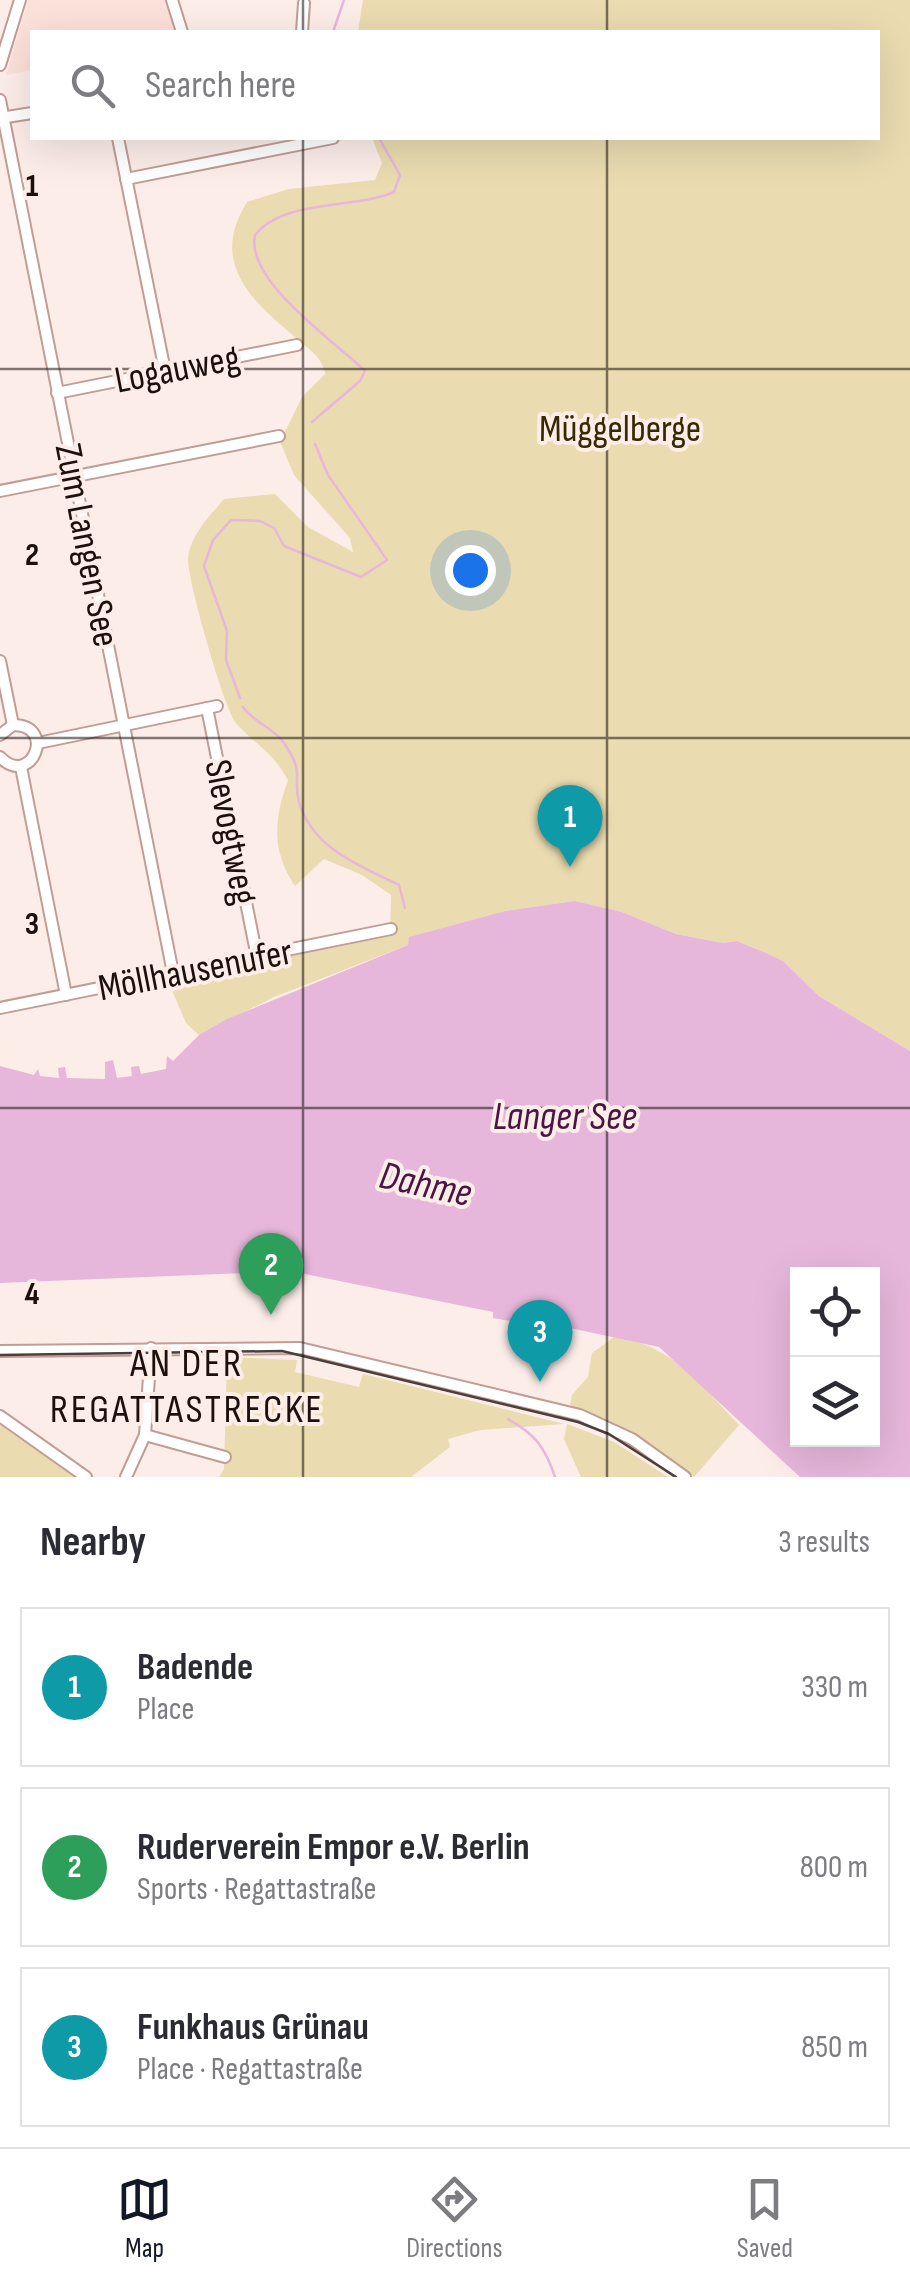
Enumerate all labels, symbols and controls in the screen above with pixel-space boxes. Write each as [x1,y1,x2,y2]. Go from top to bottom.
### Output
search box [30,30,880,140]
icon: search [65,58,120,113]
text: Search here [145,63,296,108]
text: 1 [26,167,39,206]
street label: Logauweg [111,335,243,404]
park label: Müggelberge [539,407,701,452]
street label: Zum Langen See [45,440,128,651]
text: 2 [25,536,39,575]
your location [445,545,496,596]
street label: Slevogtweg [194,756,267,909]
pin: 1 [538,784,602,867]
text: 3 [25,905,39,944]
street label: Möllhausenufer [94,930,296,1011]
water label: Langer See [493,1093,637,1141]
water label: Dahme [375,1152,476,1218]
pin: 2 [238,1232,304,1315]
map controls [790,1267,880,1447]
button: locate [790,1267,880,1357]
text: 4 [25,1275,40,1314]
pin: 3 [508,1300,572,1382]
district label: AN DER REGATTASTRECKE [50,1340,324,1434]
button: layers [790,1357,880,1447]
text: Nearby [40,1517,146,1568]
text: 3 results [778,1523,870,1562]
text: Badende [137,1645,253,1690]
text: 1 [68,1668,81,1707]
text: 330 m [801,1668,868,1707]
text: Place [137,1690,194,1729]
text: Ruderverein Empor e.V. Berlin [137,1825,530,1870]
text: 2 [67,1848,82,1887]
text: 800 m [800,1848,868,1887]
text: Sports · Regattastraße [137,1870,377,1909]
text: Funkhaus Grünau [137,2005,369,2050]
text: 3 [67,2028,82,2067]
text: 850 m [801,2028,868,2067]
text: Place · Regattastraße [137,2050,363,2089]
tab: Map [117,2172,172,2265]
tab: Directions [406,2172,503,2265]
tab: Saved [737,2172,793,2265]

